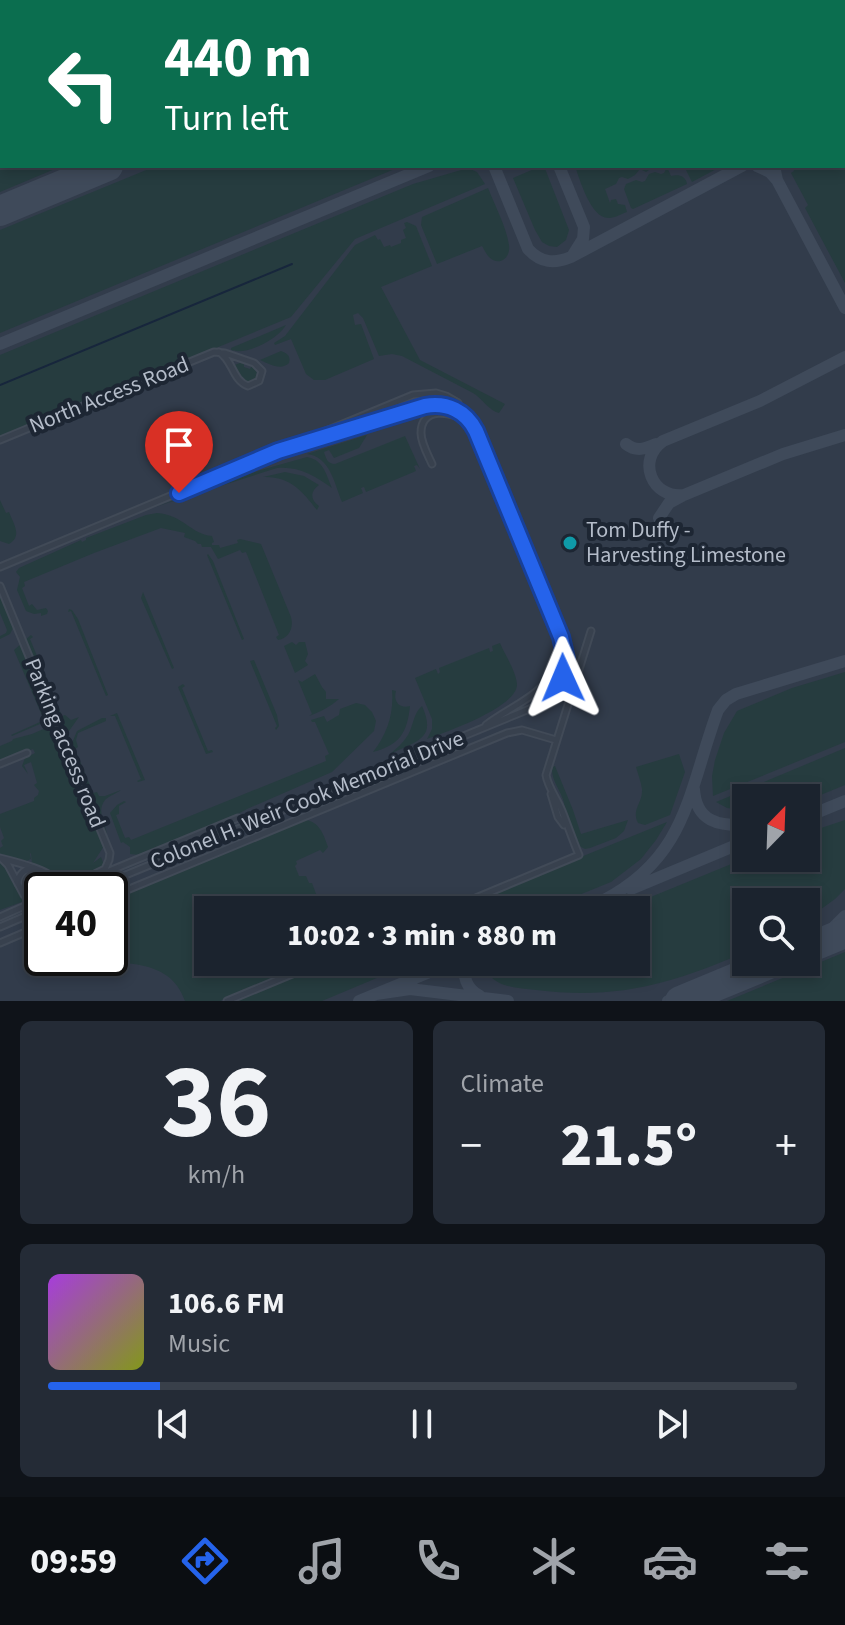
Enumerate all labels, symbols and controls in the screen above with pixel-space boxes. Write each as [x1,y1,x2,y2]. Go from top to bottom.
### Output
text: 440 m [164,19,312,98]
icon: left [32,32,136,136]
text: Turn left [164,93,289,144]
street label: North Access Road [24,348,194,442]
pin [145,411,213,493]
icon: arrive [157,423,201,467]
place label: Tom Duffy - Harvesting Limestone [586,514,786,571]
marker: Tom Duffy - Harvesting Limestone [561,534,579,552]
position arrow [521,636,605,720]
street label: Parking access road [16,653,114,833]
street label: Colonel H. Weir Cook Memorial Drive [145,722,469,878]
north arrow [732,784,820,872]
map controls [732,784,820,976]
speed limit sign: 40 [24,872,128,976]
button: search [732,888,820,976]
text: 10:02 · 3 min · 880 m [287,914,557,957]
text: 36 [161,1030,271,1178]
text: Climate [461,1065,544,1102]
text: 21.5° [560,1104,697,1189]
text: − [461,1115,482,1178]
text: + [775,1115,797,1178]
text: km/h [187,1156,245,1193]
text: 106.6 FM [168,1282,285,1325]
text: Music [168,1325,230,1362]
icon: previous [151,1402,195,1446]
icon: pause [400,1402,444,1446]
icon: next [650,1402,694,1446]
icon: directions [177,1533,233,1589]
icon: music [294,1533,350,1589]
icon: phone [410,1533,466,1589]
icon: climate [526,1533,582,1589]
icon: car [642,1533,698,1589]
icon: filters [759,1533,815,1589]
text: 09:59 [30,1536,117,1587]

